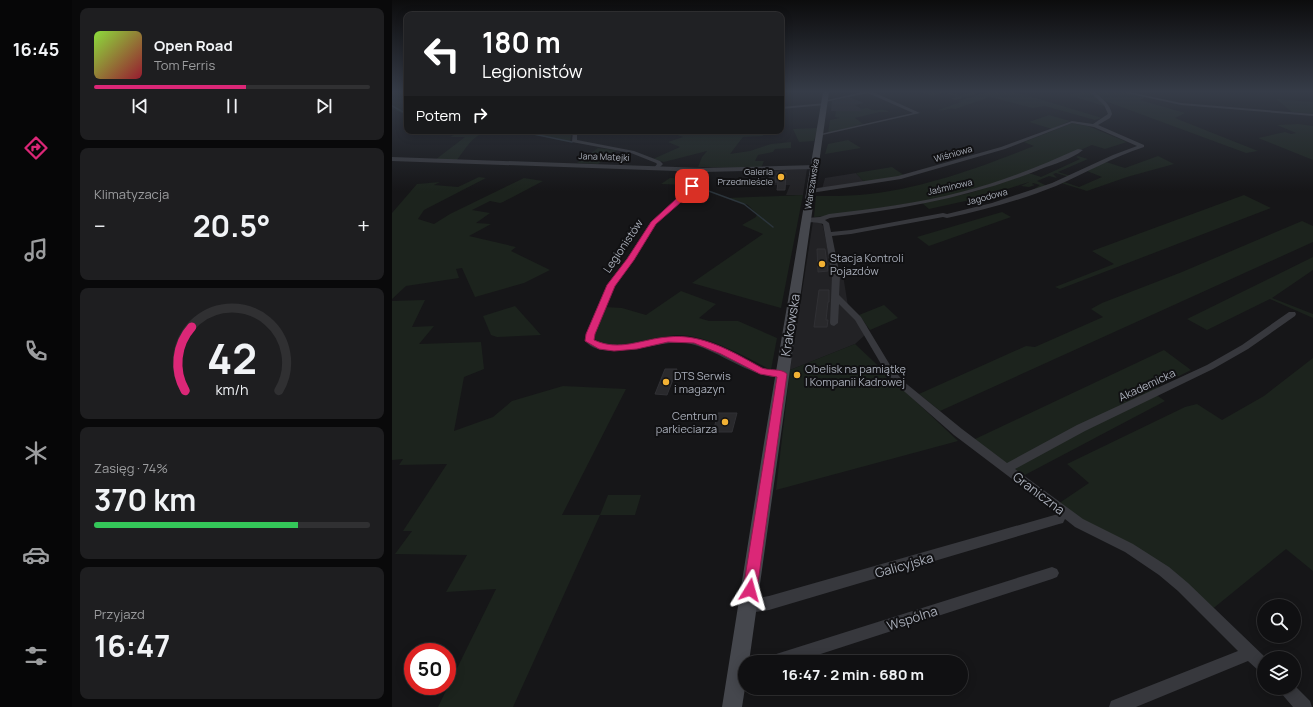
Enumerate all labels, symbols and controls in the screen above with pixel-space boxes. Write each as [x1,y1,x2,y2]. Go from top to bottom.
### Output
text: 180 m [482,23,561,61]
icon: left [416,28,468,80]
text: Open Road [154,35,233,56]
text: 16:45 [13,37,59,61]
text: Tom Ferris [154,56,215,74]
text: Legionistów [482,59,583,83]
icon: previous [129,95,151,117]
icon: pause [221,95,243,117]
icon: next [313,95,335,117]
icon: right [469,104,491,126]
text: Potem [416,105,461,126]
icon: directions [22,134,50,162]
street label: Wiśniowa [932,142,974,165]
street label: Jana Matejki [578,149,630,164]
street label: Warszawska [801,158,822,210]
place label: Galeria Przedmieście [717,165,773,188]
pin [675,169,709,203]
marker: Galeria Przedmieście [776,172,786,182]
icon: arrive [681,175,703,197]
street label: Jaśminowa [926,175,974,198]
text: Klimatyzacja [94,185,169,203]
street label: Jagodowa [965,185,1009,208]
text: 20.5° [193,205,271,246]
text: − [94,211,106,241]
text: + [357,211,370,241]
street label: Legionistów [599,216,646,275]
icon: music [22,236,50,264]
place label: Stacja Kontroli Pojazdów [830,250,904,278]
marker: Stacja Kontroli Pojazdów [817,259,827,269]
street label: Krakowska [776,292,804,358]
text: 42 [207,330,257,386]
icon: phone [22,337,50,365]
place label: Obelisk na pamiątkę I Kompanii Kadrowej [805,361,907,389]
street label: Akademicka [1116,365,1178,404]
place label: DTS Serwis i magazyn [674,368,731,396]
marker: Obelisk na pamiątkę I Kompanii Kadrowej [792,370,802,380]
marker: DTS Serwis i magazyn [661,377,671,387]
text: km/h [215,380,249,399]
place label: Centrum parkieciarza [656,408,717,436]
marker: Centrum parkieciarza [720,417,730,427]
icon: climate [22,439,50,467]
text: Zasięg · 74% [94,459,168,477]
street label: Graniczna [1009,468,1069,518]
text: 370 km [94,479,196,520]
icon: car [22,541,50,569]
street label: Galicyjska [873,548,935,582]
position arrow [729,569,771,611]
map controls [1257,599,1301,695]
button: search [1257,599,1301,643]
street label: Wspólna [885,601,939,635]
text: Przyjazd [94,605,145,623]
text: 16:47 [94,625,170,666]
icon: filters [22,642,50,670]
speed limit sign: 50 [404,643,456,695]
button: layers [1257,651,1301,695]
text: 16:47 · 2 min · 680 m [782,664,924,685]

